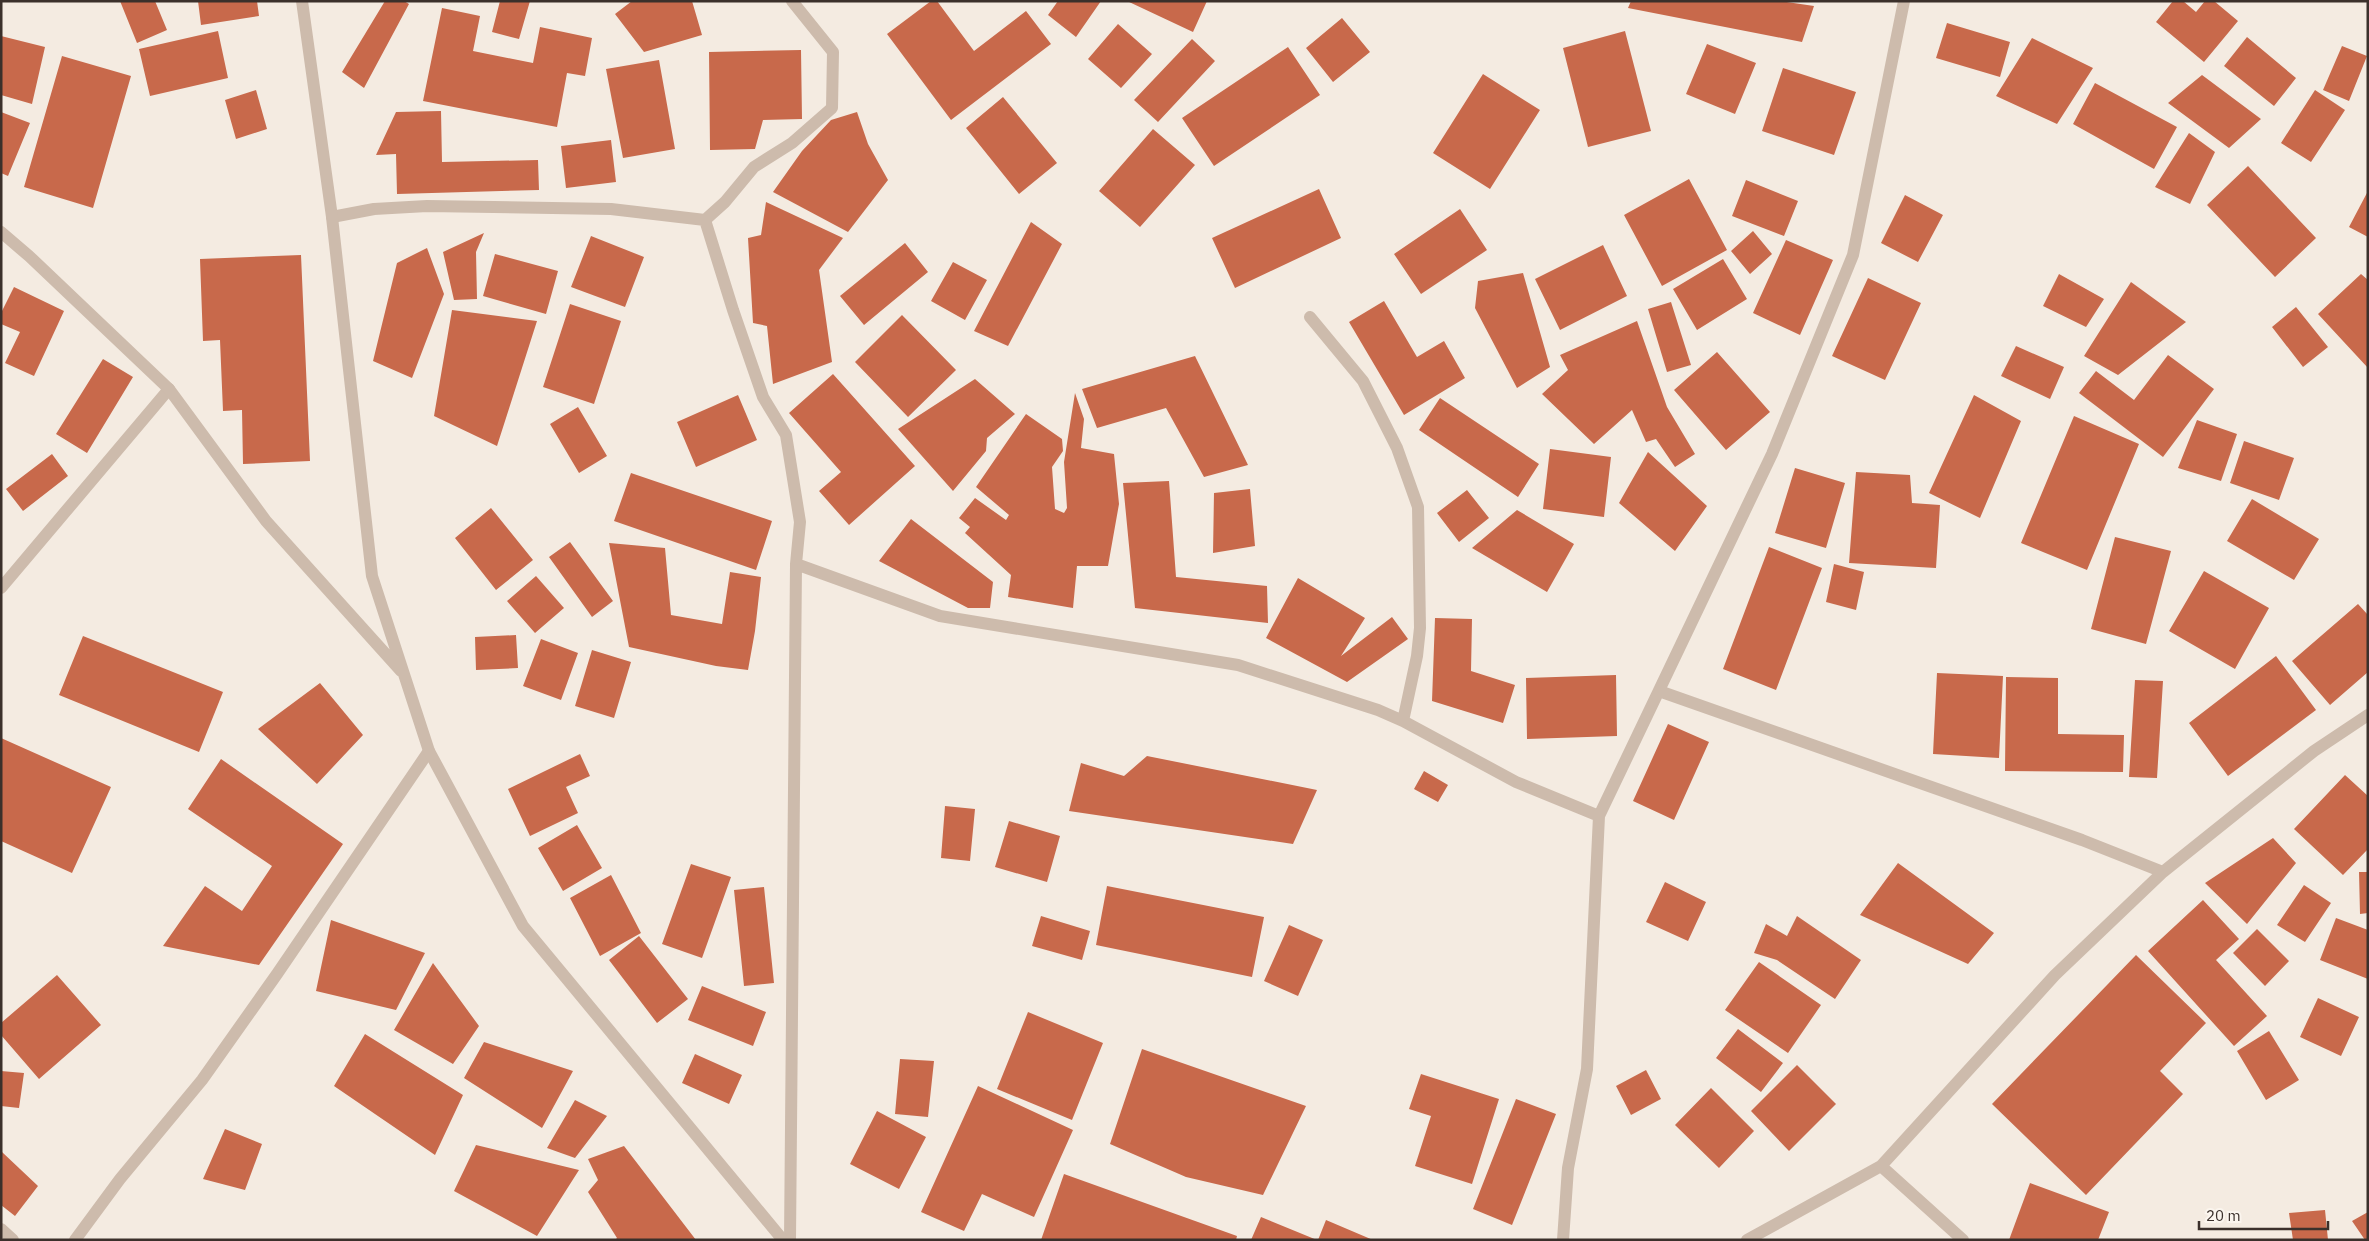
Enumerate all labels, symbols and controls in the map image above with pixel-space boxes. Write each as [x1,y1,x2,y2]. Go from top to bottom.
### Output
scale bar [2199,1198,2328,1230]
text: 20 m [2206,1206,2241,1225]

